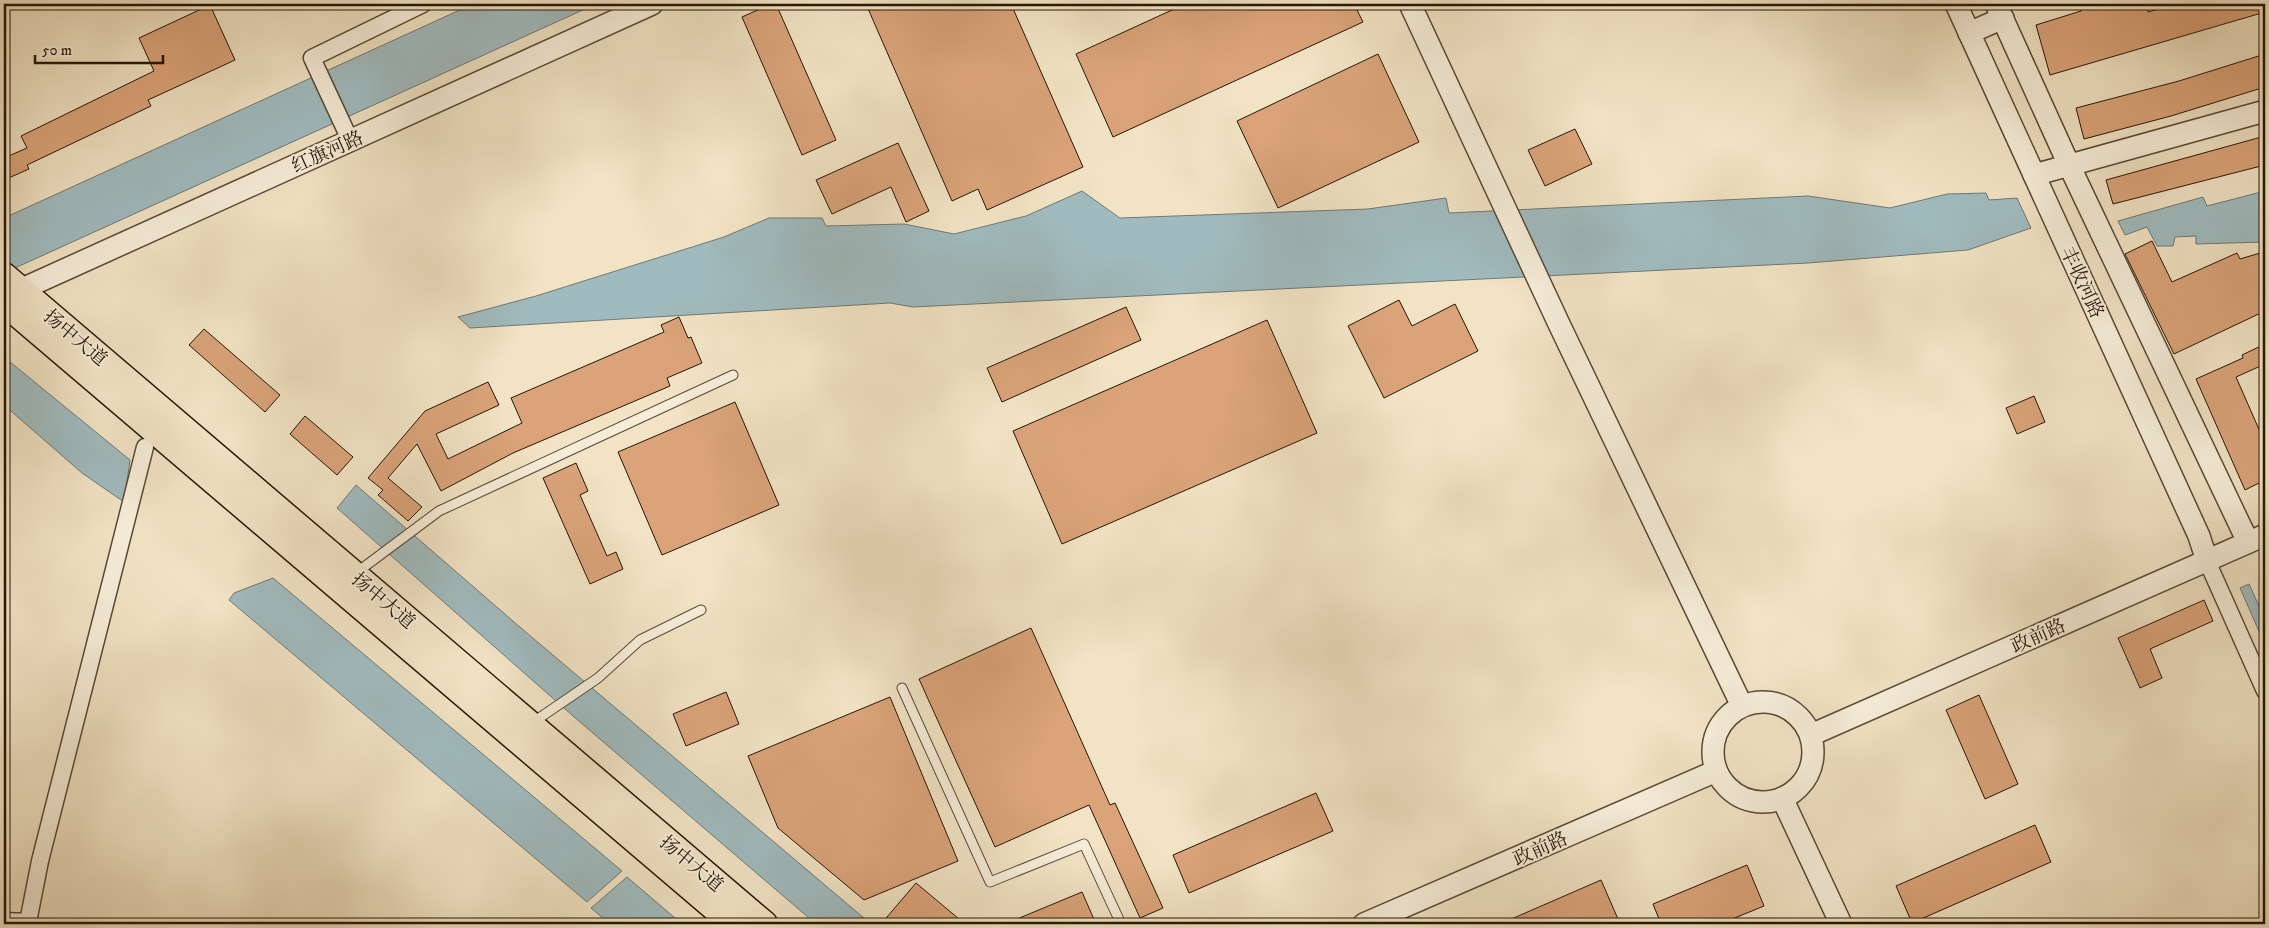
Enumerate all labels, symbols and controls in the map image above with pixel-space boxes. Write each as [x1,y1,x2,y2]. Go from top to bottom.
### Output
scale bar [35,32,162,64]
text: 50 m [42,41,72,60]
street label: 红旗河路 [288,126,367,178]
street label: 丰收河路 [2055,243,2108,322]
street label: 扬中大道 [39,305,112,371]
street label: 扬中大道 [347,568,420,634]
street label: 政前路 [2008,614,2069,658]
street label: 政前路 [1510,827,1571,871]
street label: 扬中大道 [655,831,728,897]

